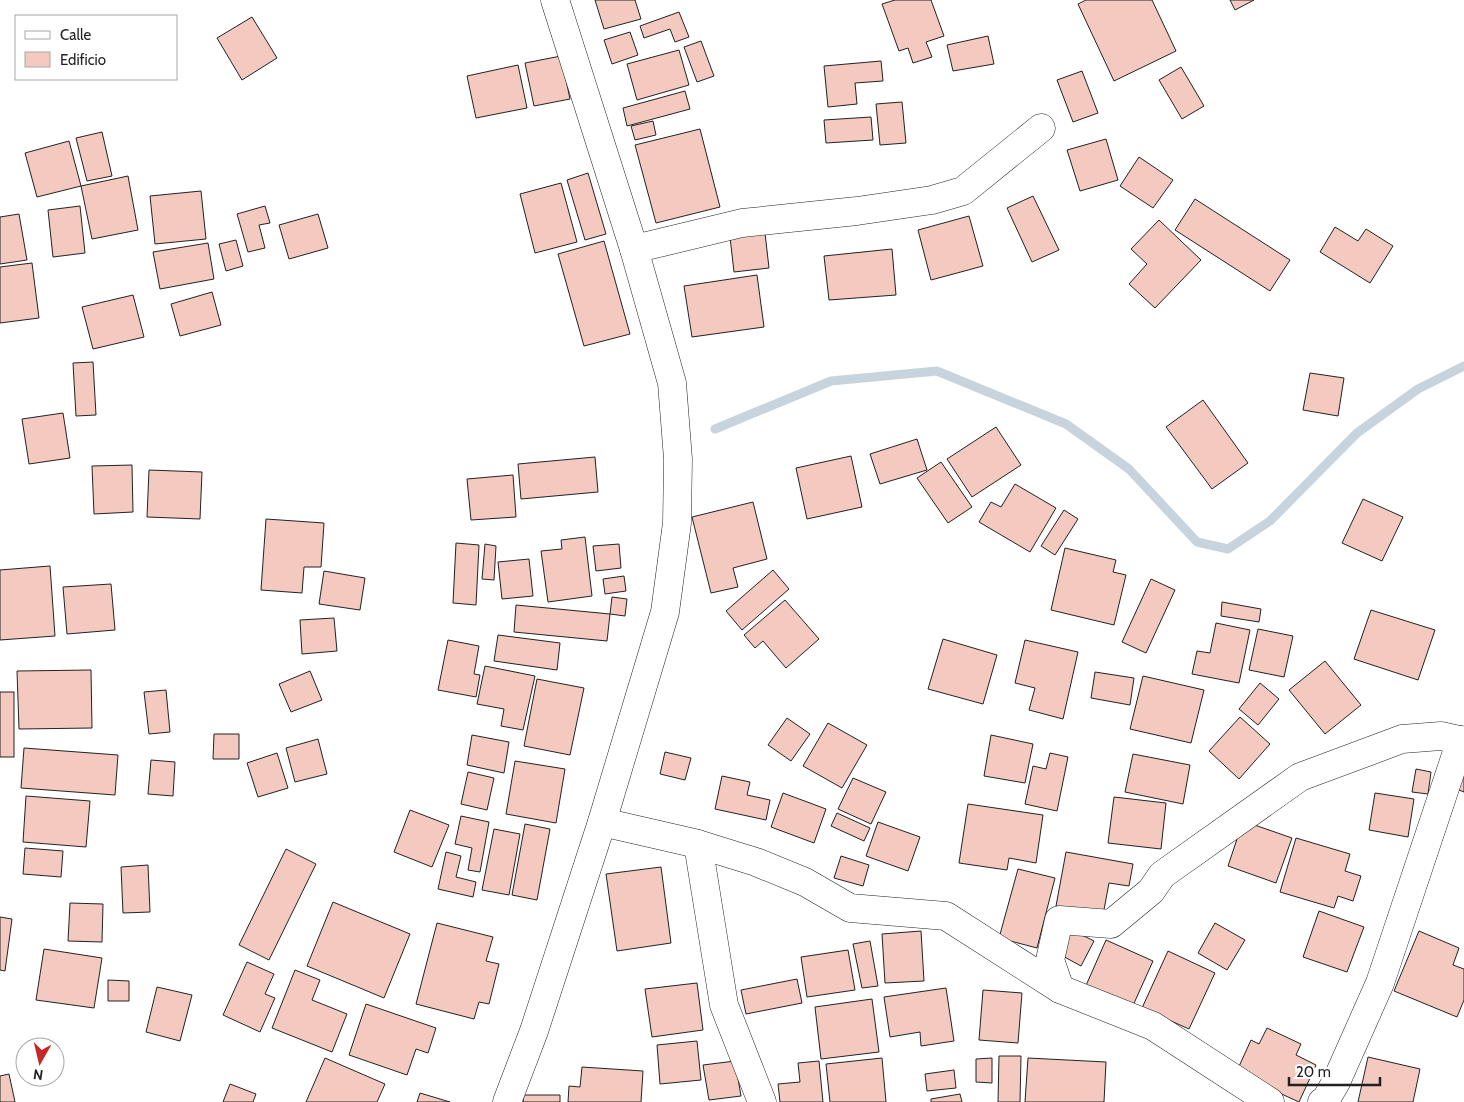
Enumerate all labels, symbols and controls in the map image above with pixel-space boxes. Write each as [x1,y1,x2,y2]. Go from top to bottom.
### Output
legend [15,15,178,80]
text: Calle [60,26,91,44]
text: Edificio [60,51,106,69]
north arrow [15,1037,65,1087]
scale bar [1289,1054,1380,1086]
text: 20 m [1296,1063,1331,1081]
text: N [32,1065,44,1084]

